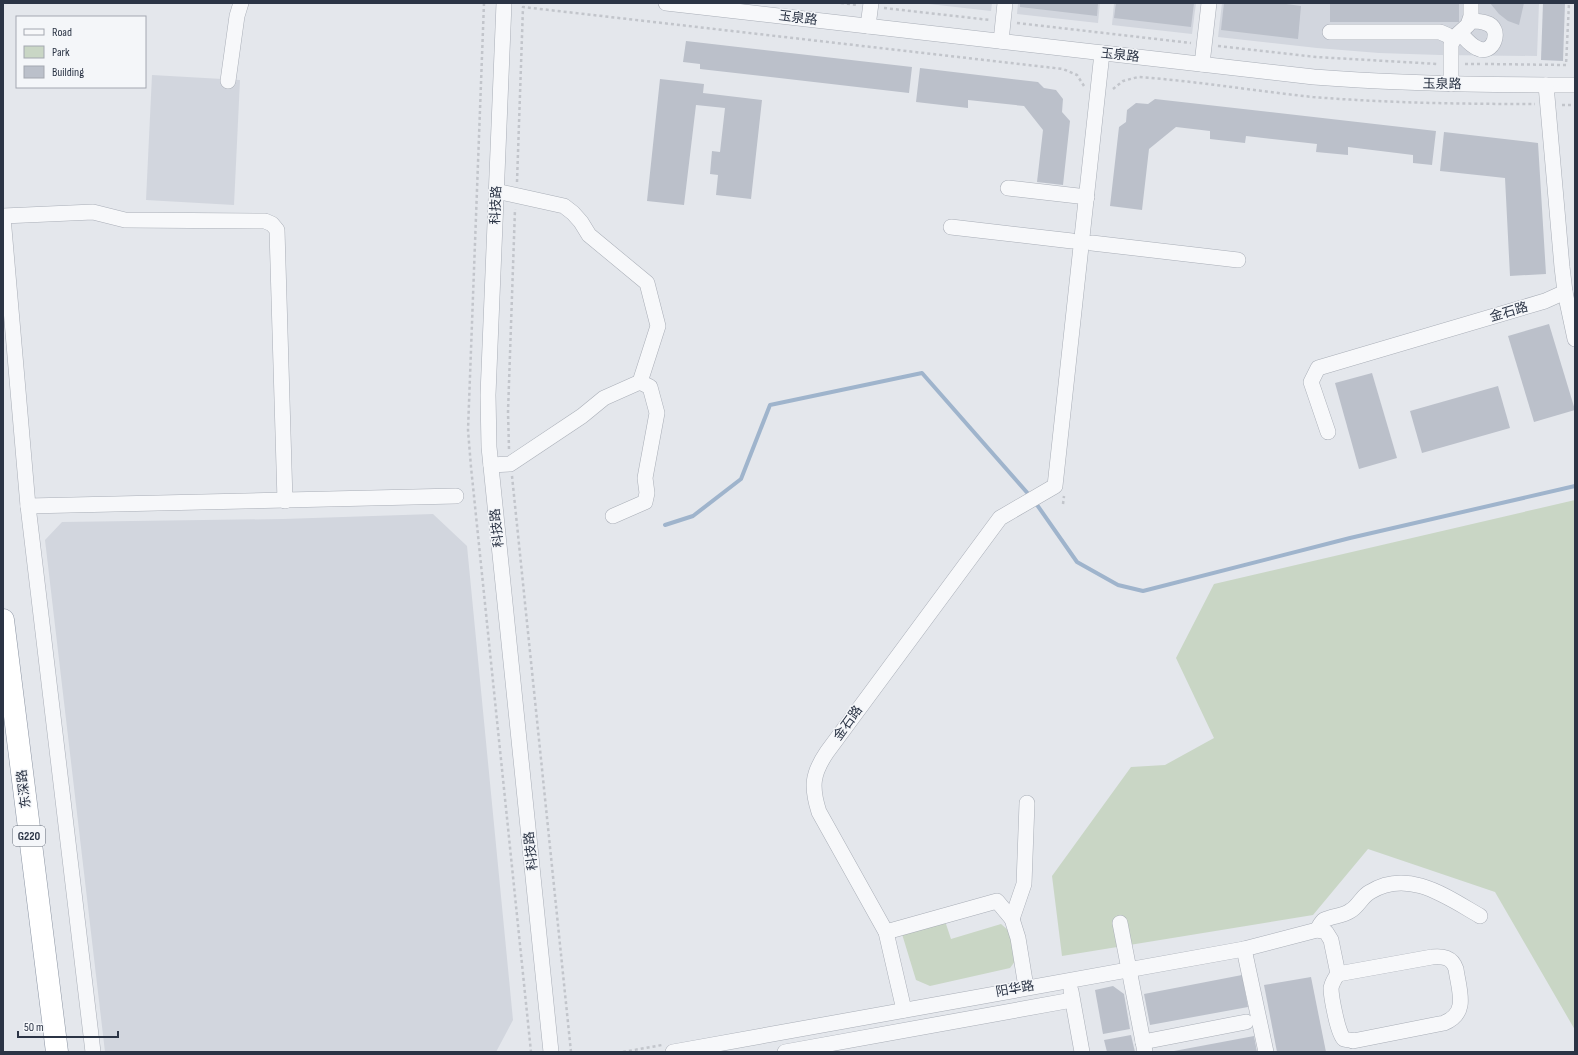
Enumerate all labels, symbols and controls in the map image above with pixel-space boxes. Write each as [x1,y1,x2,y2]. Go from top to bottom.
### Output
street label: 玉泉路 [778,8,818,28]
legend [16,16,146,88]
text: Road [52,25,72,40]
text: Park [52,45,70,60]
street label: 玉泉路 [1100,45,1140,65]
text: Building [52,65,84,80]
street label: 玉泉路 [1422,76,1462,92]
street label: 科技路 [487,185,505,225]
street label: 金石路 [1488,299,1530,325]
street label: 科技路 [487,508,507,548]
street label: 金石路 [830,703,866,743]
street label: 东深路 [14,769,34,809]
road number: G220 [13,826,45,846]
street label: 科技路 [521,831,541,871]
street label: 阳华路 [994,978,1036,1000]
scale bar [18,1013,118,1039]
text: 50 m [24,1020,44,1035]

